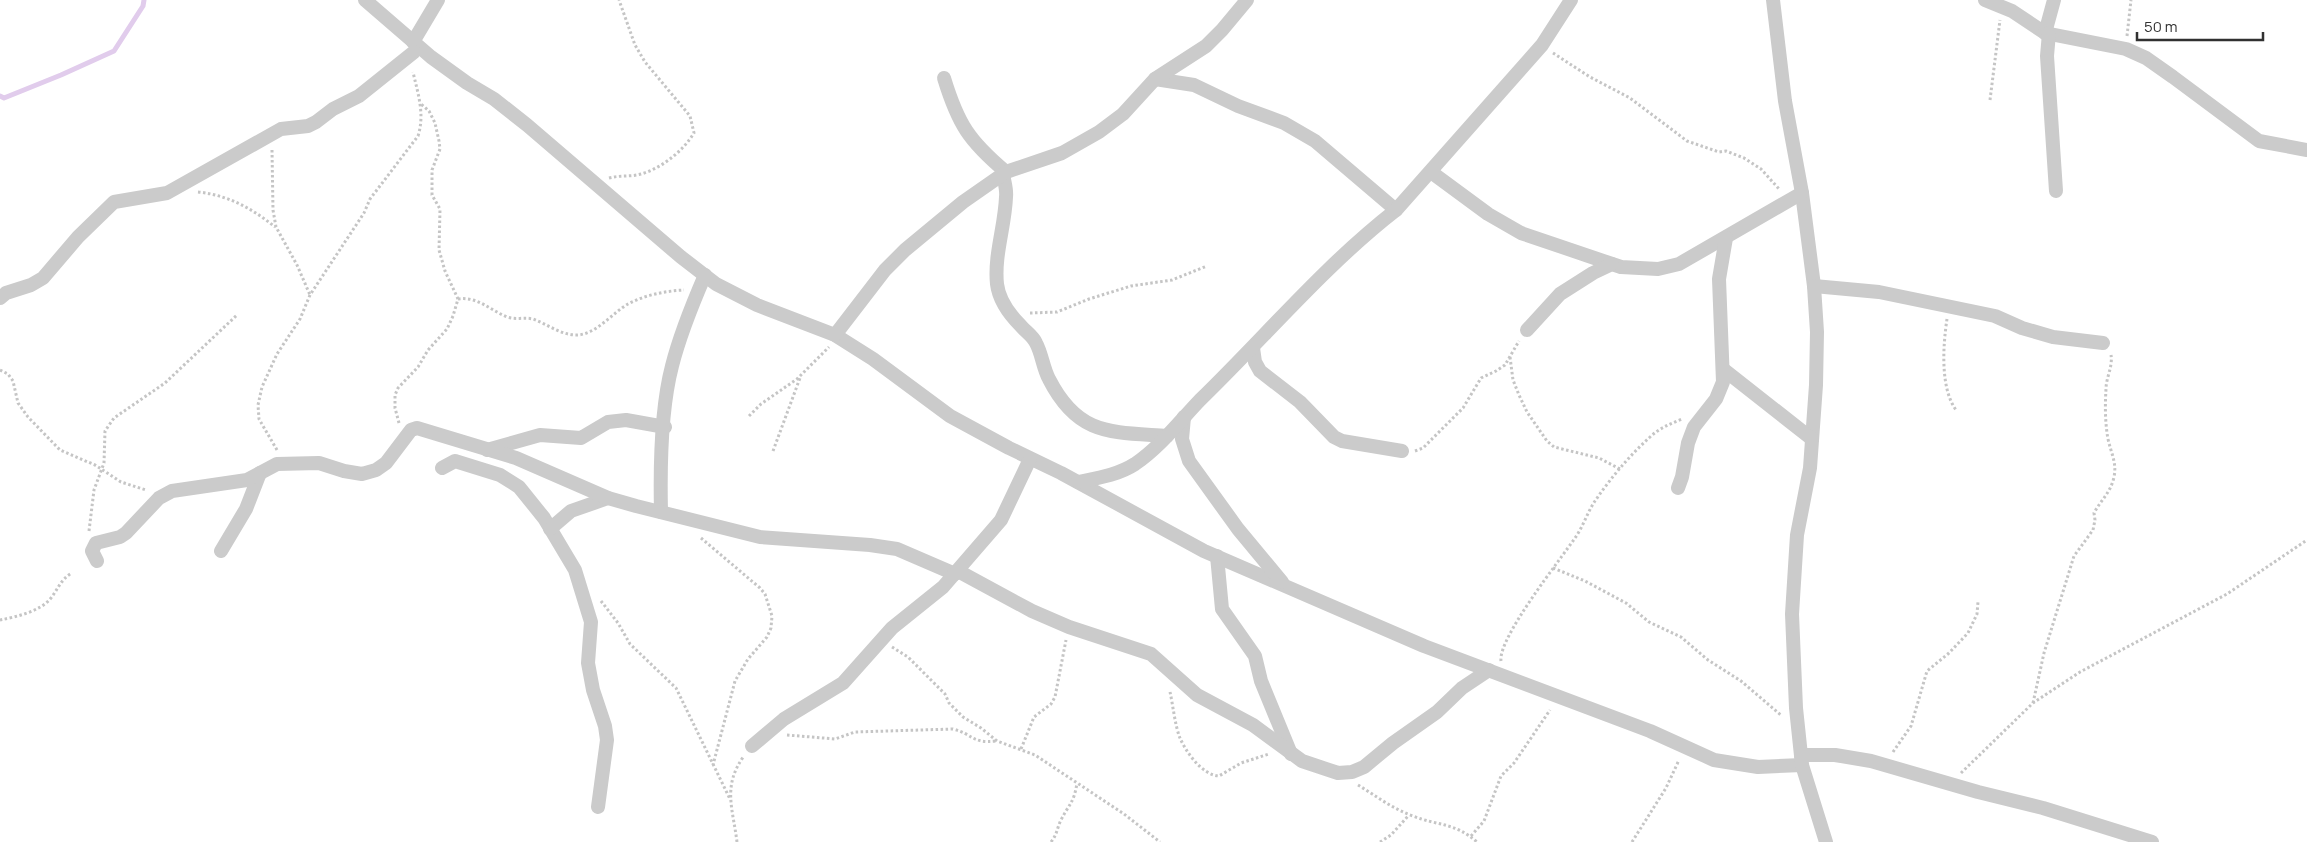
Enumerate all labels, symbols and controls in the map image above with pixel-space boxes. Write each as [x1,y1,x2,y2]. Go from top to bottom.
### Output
scale bar [2137,10,2263,42]
text: 50 m [2144,16,2178,37]

